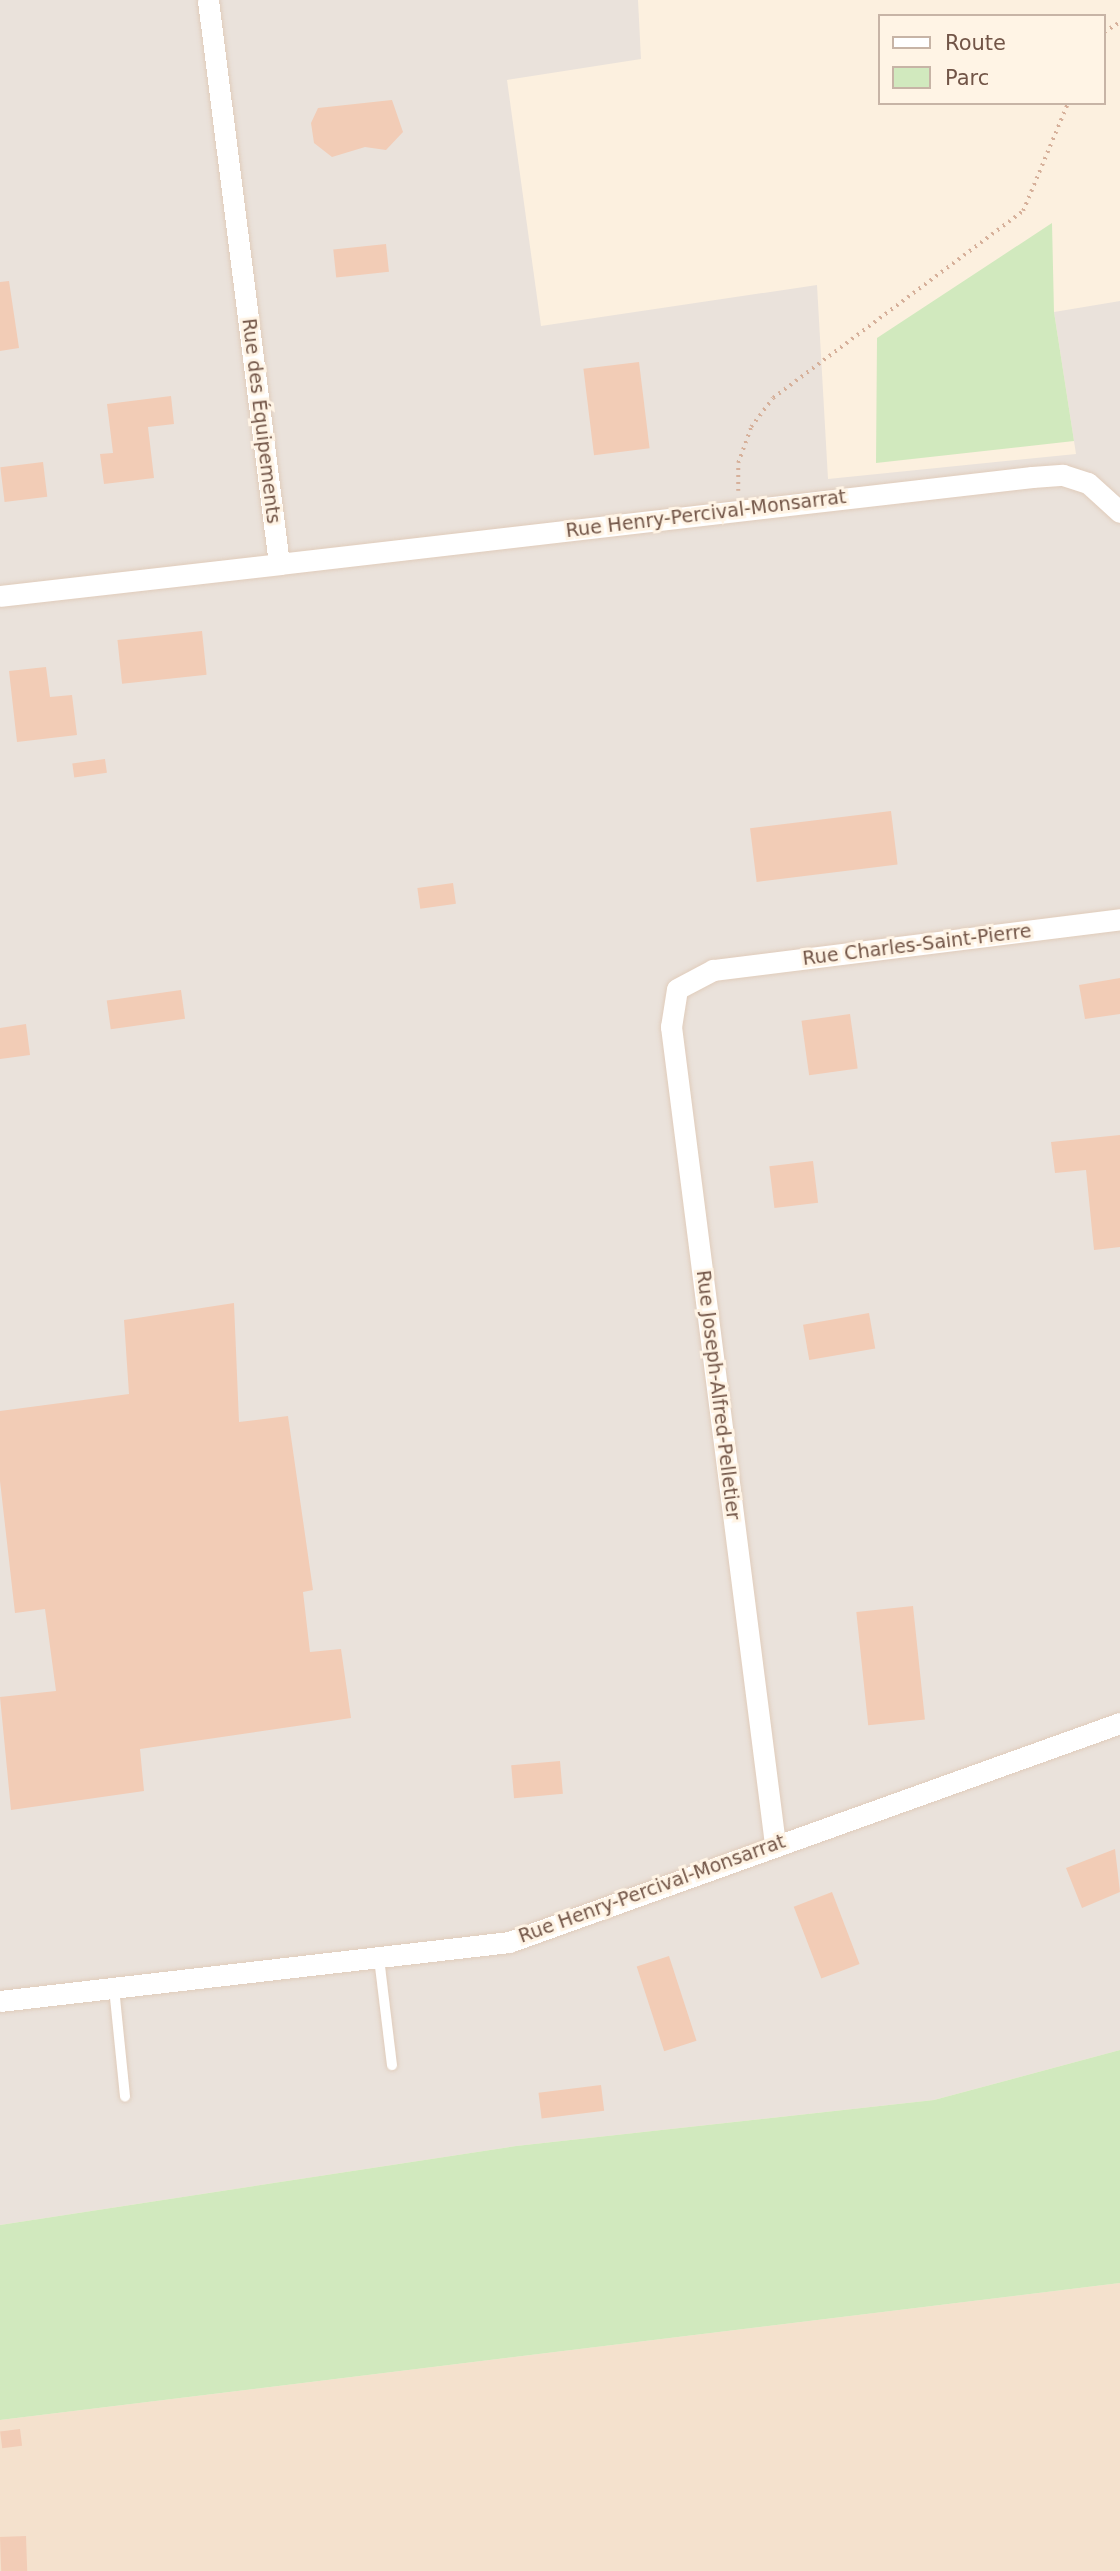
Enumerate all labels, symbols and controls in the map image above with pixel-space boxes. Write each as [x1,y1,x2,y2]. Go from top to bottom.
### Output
legend [878,14,1106,105]
text: Route [945,31,1006,55]
text: Parc [945,66,989,90]
street label: Rue des Équipements [237,317,285,525]
street label: Rue Henry-Percival-Monsarrat [565,485,847,543]
street label: Rue Charles-Saint-Pierre [801,920,1033,970]
street label: Rue Joseph-Alfred-Pelletier [691,1269,745,1521]
street label: Rue Henry-Percival-Monsarrat [515,1830,789,1948]

